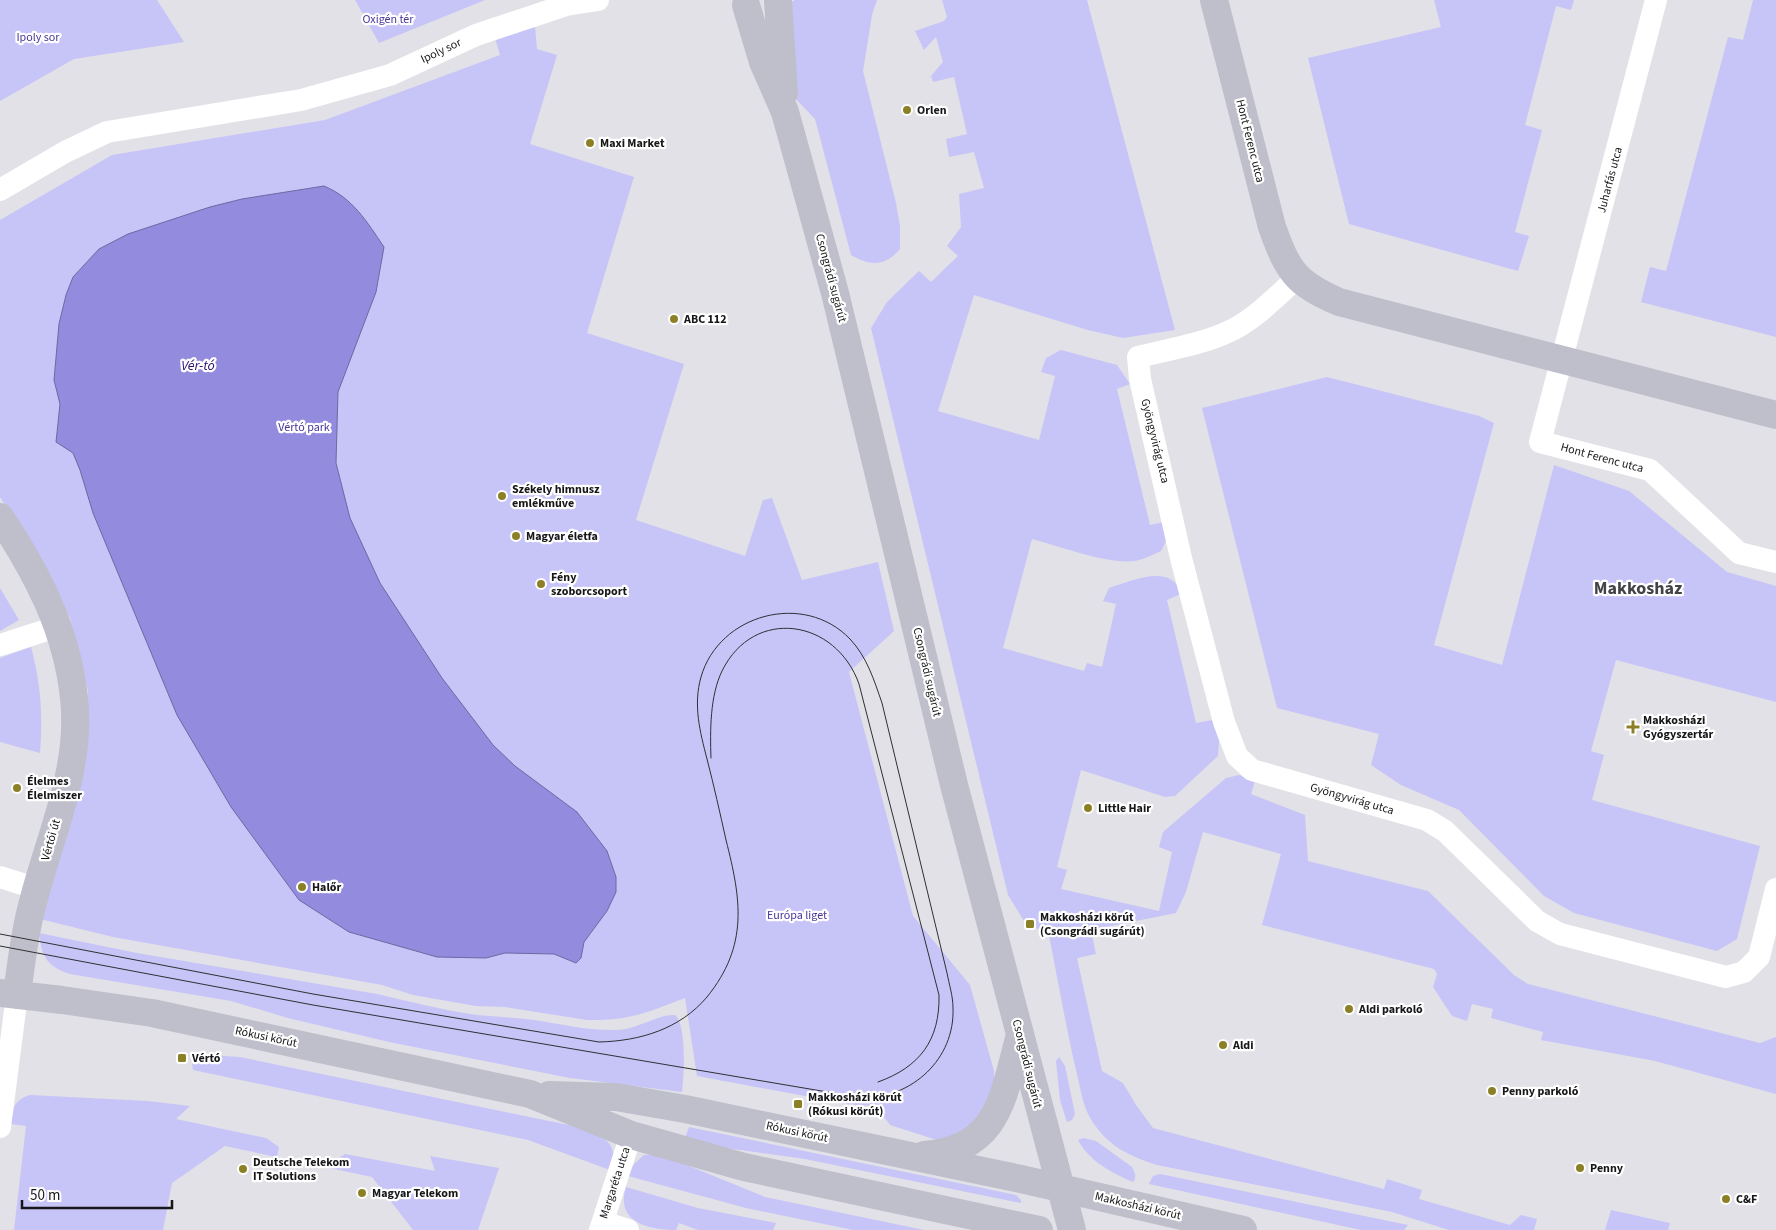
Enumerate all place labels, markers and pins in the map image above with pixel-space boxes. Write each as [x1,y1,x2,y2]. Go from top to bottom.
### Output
place label: Orlen [917,102,947,119]
marker: Orlen [901,104,913,116]
place label: Maxi Market [600,135,665,152]
marker: Maxi Market [584,137,596,149]
place label: ABC 112 [683,311,727,328]
marker: ABC 112 [668,313,680,325]
place label: Székely himnusz emlékműve [512,481,600,512]
marker: Székely himnusz emlékműve [496,490,508,502]
place label: Magyar életfa [526,528,598,545]
marker: Magyar életfa [510,530,522,542]
place label: Fény szoborcsoport [551,569,627,600]
marker: Fény szoborcsoport [535,578,547,590]
place label: Makkosházi Gyógyszertár [1643,712,1714,743]
marker: Makkosházi Gyógyszertár [1627,721,1639,733]
place label: Élelmes Élelmiszer [27,773,82,804]
marker: Élelmes Élelmiszer [11,782,23,794]
place label: Little Hair [1098,800,1151,817]
marker: Little Hair [1082,802,1094,814]
place label: Halőr [312,879,342,896]
marker: Halőr [296,881,308,893]
place label: Makkosházi körút (Csongrádi sugárút) [1040,909,1145,940]
marker: Makkosházi körút (Csongrádi sugárút) [1024,918,1036,930]
place label: Aldi parkoló [1358,1001,1423,1018]
marker: Aldi parkoló [1343,1003,1355,1015]
place label: Aldi [1232,1037,1254,1054]
marker: Aldi [1217,1039,1229,1051]
place label: Vértó [191,1050,221,1067]
marker: Vértó [176,1052,188,1064]
place label: Penny parkoló [1502,1083,1579,1100]
marker: Penny parkoló [1486,1085,1498,1097]
place label: Makkosházi körút (Rókusi körút) [808,1089,902,1120]
marker: Makkosházi körút (Rókusi körút) [792,1098,804,1110]
place label: Deutsche Telekom IT Solutions [253,1154,349,1185]
place label: Penny [1590,1160,1624,1177]
marker: Penny [1574,1162,1586,1174]
marker: Deutsche Telekom IT Solutions [237,1163,249,1175]
place label: Magyar Telekom [372,1185,458,1202]
marker: Magyar Telekom [356,1187,368,1199]
place label: C&F [1736,1191,1757,1208]
marker: C&F [1720,1193,1732,1205]

